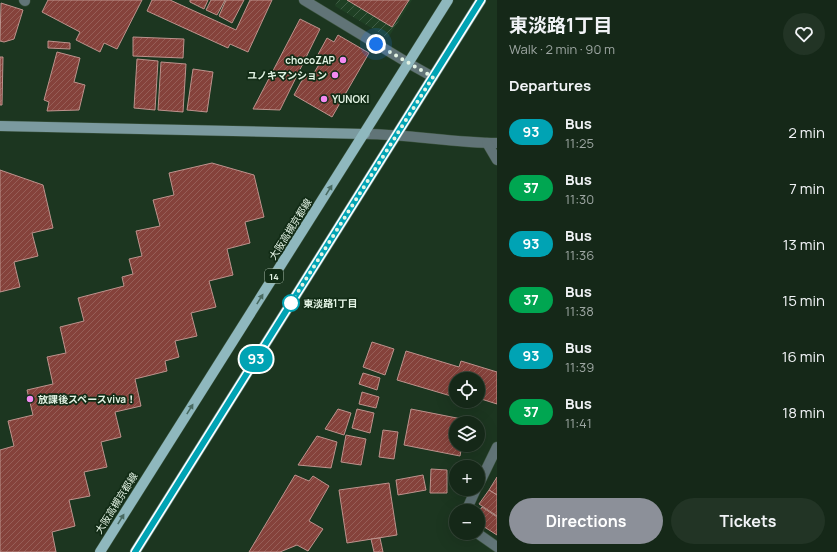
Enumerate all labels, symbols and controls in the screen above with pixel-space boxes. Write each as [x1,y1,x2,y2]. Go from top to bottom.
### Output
text: 東淡路1丁目 [509,12,612,38]
button: heart [783,13,825,55]
your location [366,34,386,54]
text: Walk · 2 min · 90 m [509,40,615,58]
place label: chocoZAP [285,53,336,67]
marker: chocoZAP [338,55,348,65]
place label: ユノキマンション [247,68,327,82]
marker: ユノキマンション [330,70,340,80]
text: Departures [509,75,591,96]
place label: YUNOKI [332,92,369,106]
marker: YUNOKI [319,94,329,104]
text: Bus [565,113,592,134]
text: 93 [523,122,539,141]
text: 2 min [788,122,825,143]
text: 11:25 [565,134,594,152]
text: Bus [565,169,592,190]
text: 37 [523,178,539,197]
text: 7 min [789,178,825,199]
one-way arrow [326,184,333,196]
text: 11:30 [565,190,594,208]
street label: 大阪高槻京都線 [266,196,314,262]
text: Bus [565,225,592,246]
text: 93 [523,234,539,253]
text: 13 min [783,234,825,255]
text: 11:36 [565,246,594,264]
road number: 14 [265,269,283,283]
text: Bus [565,281,592,302]
text: 37 [523,290,539,309]
text: 15 min [782,290,825,311]
one-way arrow [256,294,263,305]
marker: 東淡路1丁目 [282,294,300,312]
place label: 東淡路1丁目 [303,296,357,310]
text: 11:38 [565,302,594,320]
text: Bus [565,337,592,358]
line badge: 93 [238,346,274,372]
text: 93 [523,346,539,365]
text: 16 min [782,346,825,367]
text: 93 [248,349,264,368]
text: 11:39 [565,358,594,376]
map controls [449,372,485,540]
button: locate [449,372,485,408]
place label: 放課後スペースviva！ [38,392,136,406]
text: Bus [565,393,592,414]
marker: 放課後スペースviva！ [25,394,35,404]
text: 37 [523,402,539,421]
text: 18 min [782,402,825,423]
one-way arrow [186,404,194,414]
text: 11:41 [565,414,592,432]
button: layers [449,416,485,452]
button: + [449,460,485,496]
street label: 大阪高槻京都線 [92,470,140,536]
button: Directions [509,498,663,544]
button: Tickets [671,498,825,544]
button: − [449,504,485,540]
one-way arrow [117,513,124,525]

